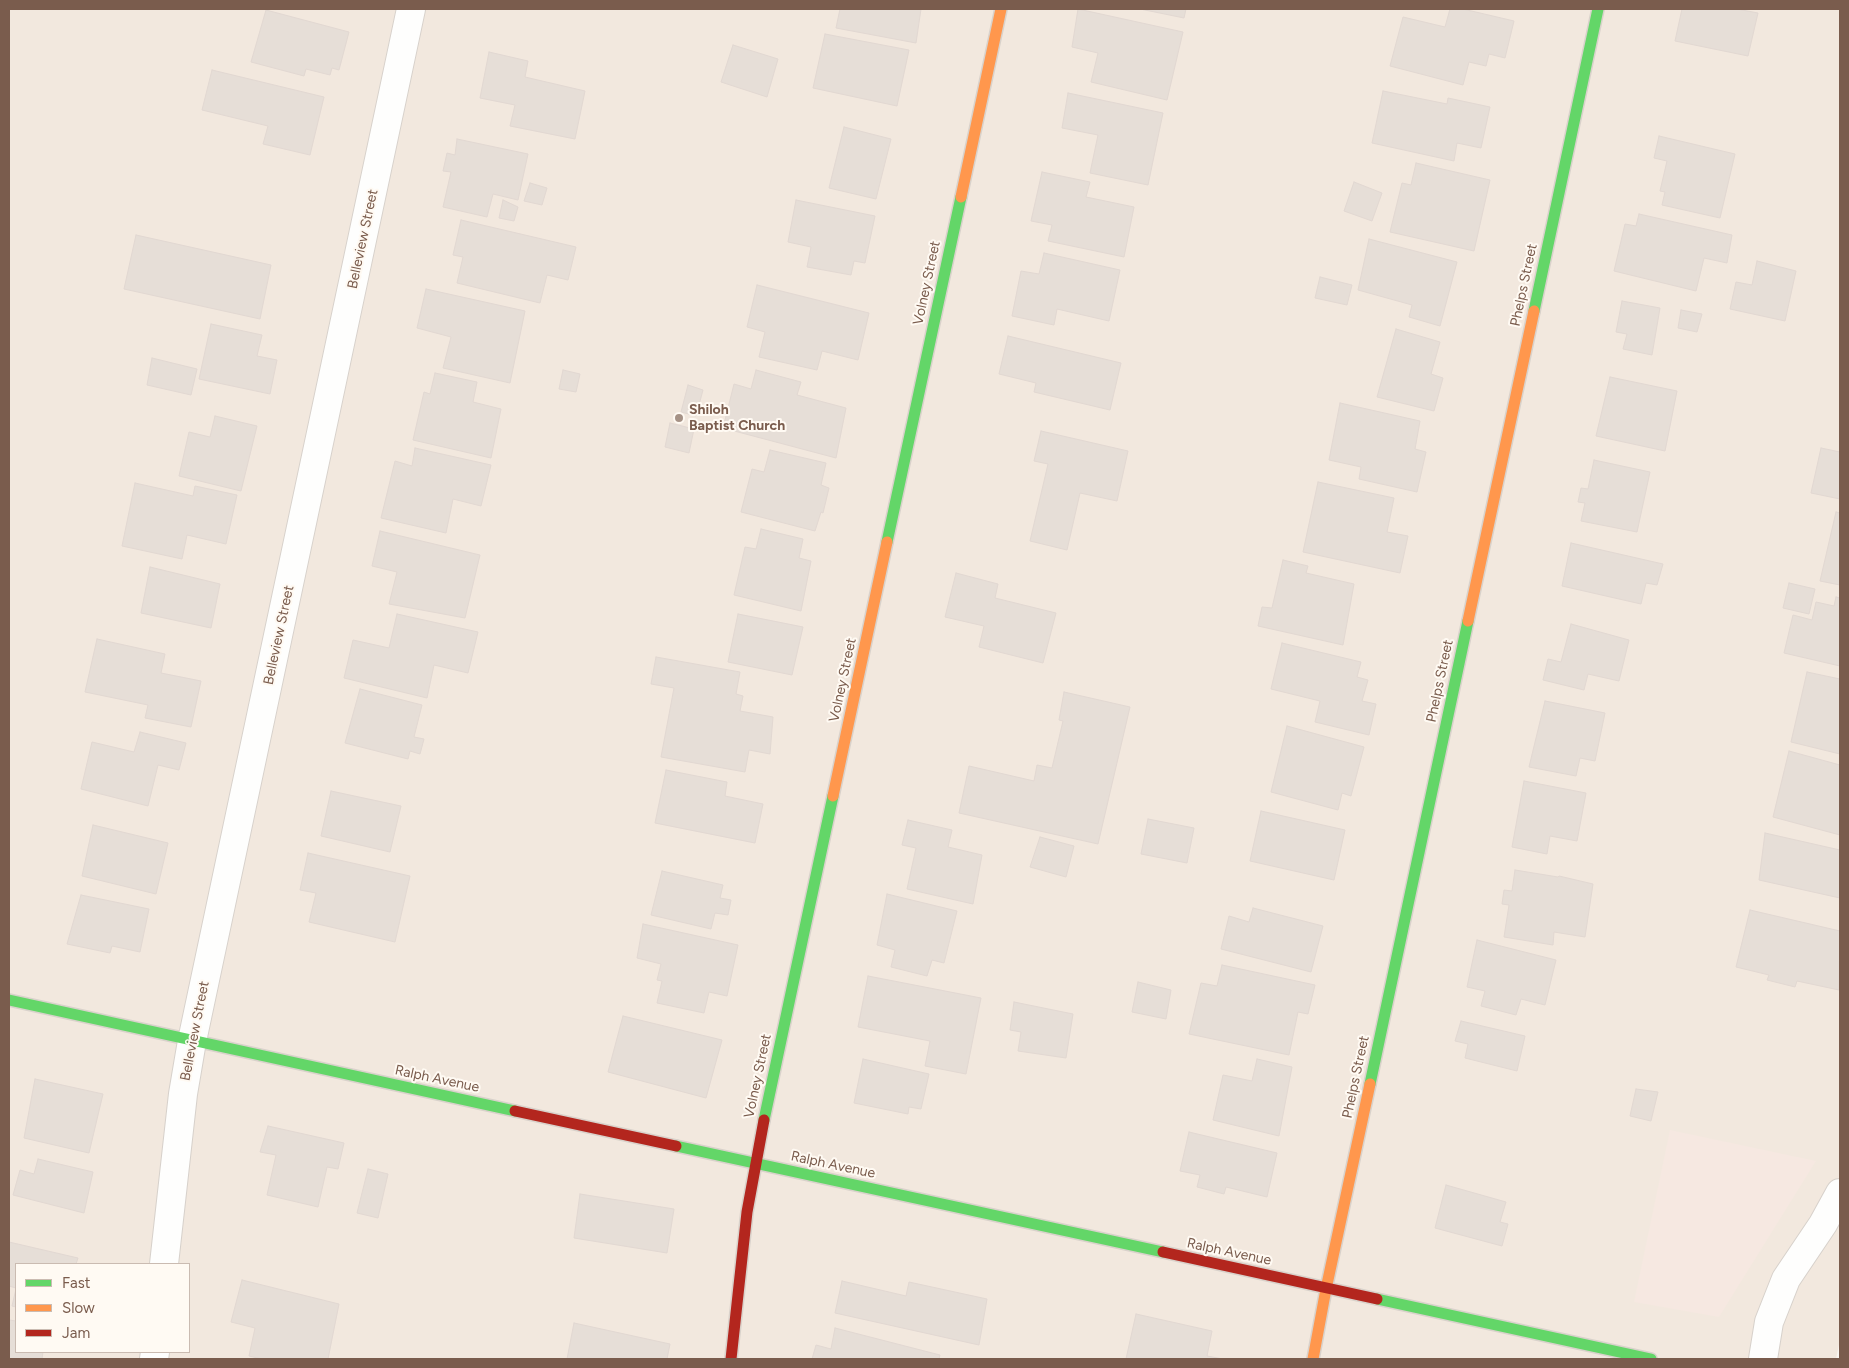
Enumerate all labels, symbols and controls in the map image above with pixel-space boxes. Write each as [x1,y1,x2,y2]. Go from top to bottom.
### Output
street label: Belleview Street [344,188,382,290]
street label: Volney Street [910,239,944,327]
street label: Phelps Street [1507,242,1541,328]
place label: Shiloh Baptist Church [689,402,785,434]
marker: Shiloh Baptist Church [673,412,685,424]
street label: Belleview Street [260,584,298,686]
street label: Volney Street [826,636,860,724]
street label: Phelps Street [1423,638,1457,724]
street label: Belleview Street [177,980,213,1082]
street label: Volney Street [741,1032,775,1120]
street label: Phelps Street [1339,1034,1373,1120]
street label: Ralph Avenue [393,1062,481,1096]
street label: Ralph Avenue [789,1148,877,1182]
street label: Ralph Avenue [1185,1235,1273,1269]
legend [15,1263,190,1353]
text: Fast [62,1274,90,1292]
text: Slow [62,1299,95,1317]
text: Jam [62,1324,90,1342]

